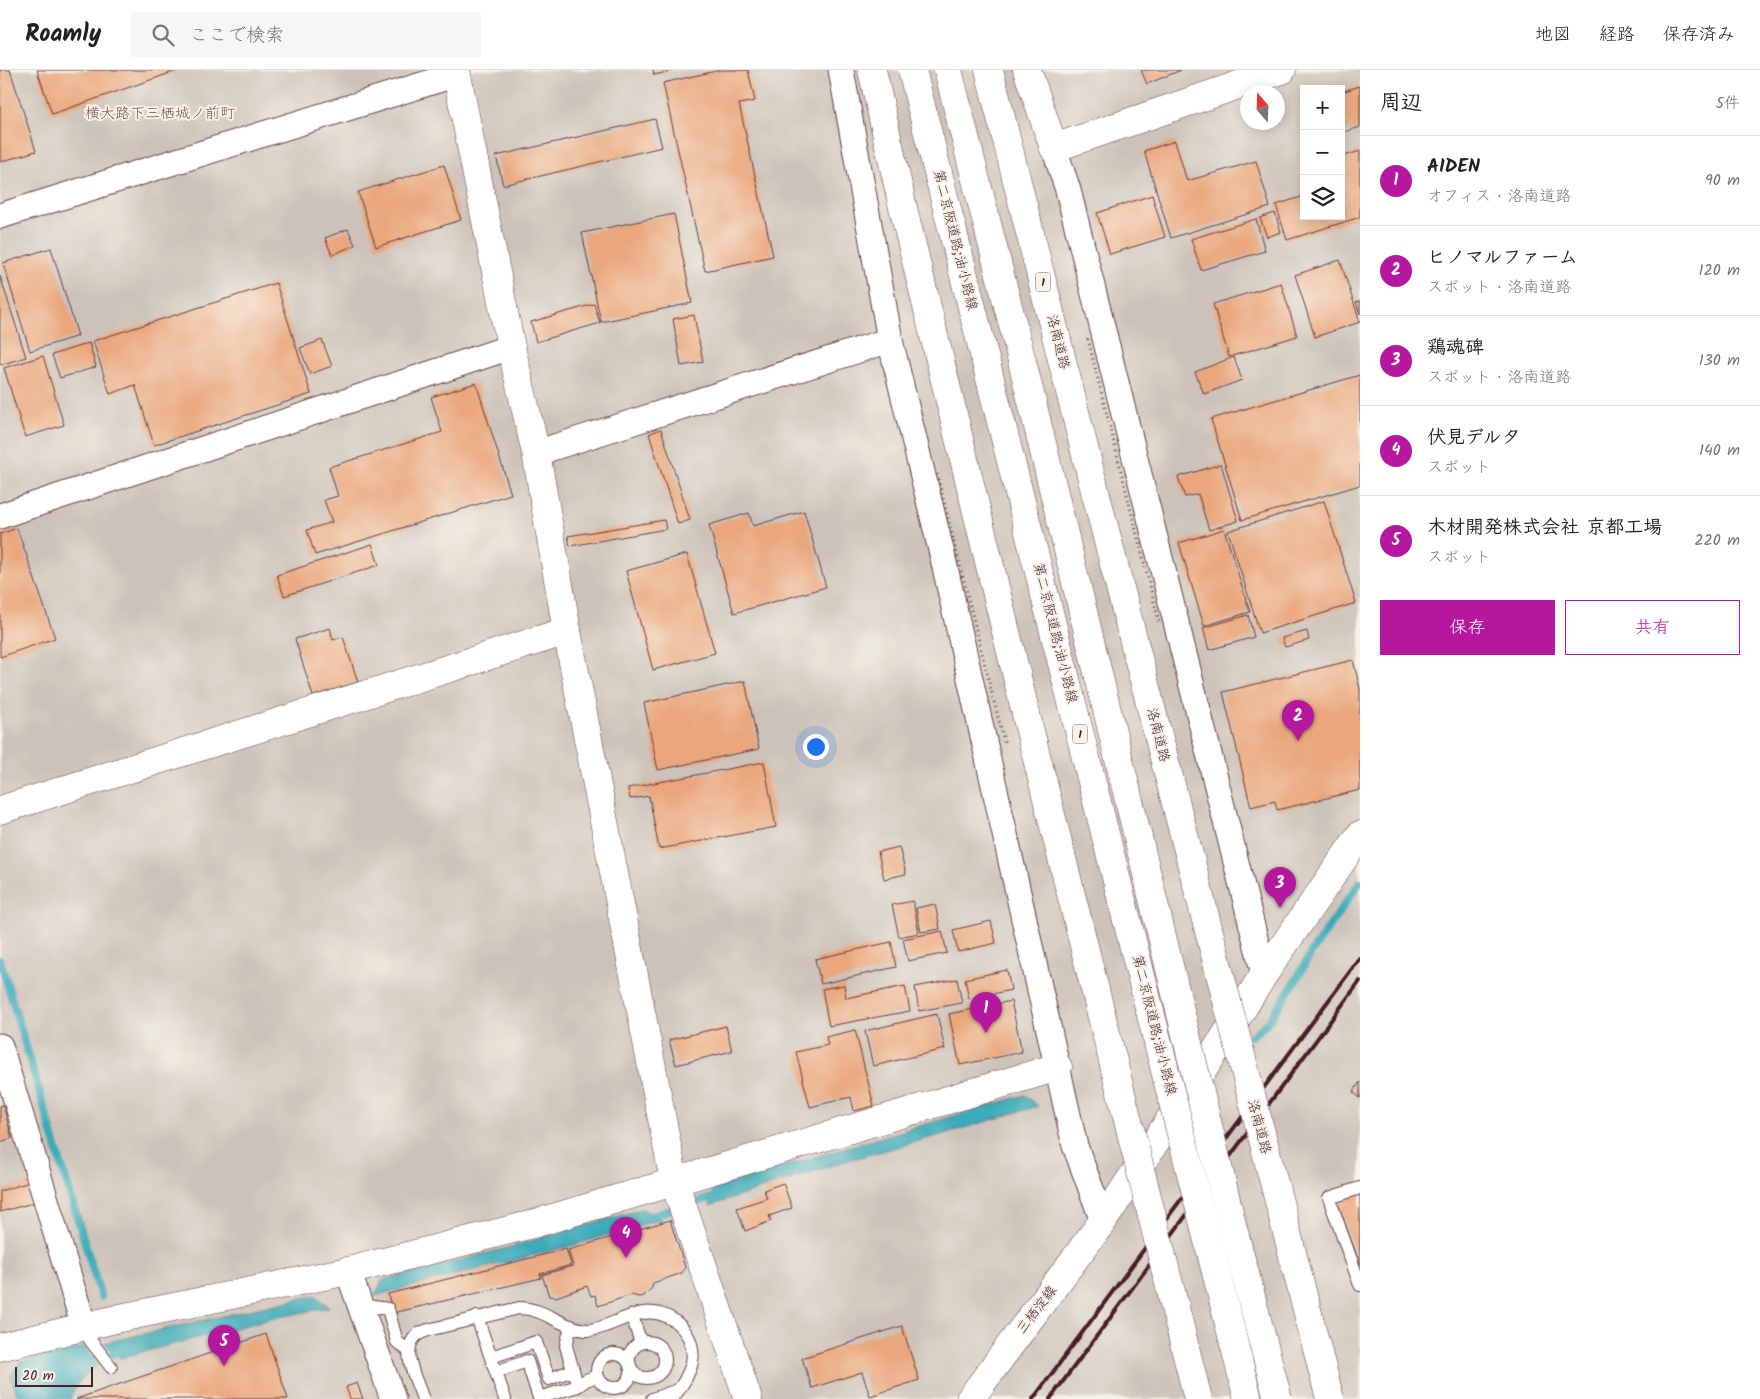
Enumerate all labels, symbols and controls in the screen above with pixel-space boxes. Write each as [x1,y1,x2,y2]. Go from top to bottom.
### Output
search box [131,12,481,57]
text: Roamly [25,15,101,54]
icon: search [149,21,177,49]
text: ここで検索 [189,21,284,51]
text: 地図 [1535,21,1571,50]
text: 経路 [1599,21,1635,50]
text: 保存済み [1663,21,1735,50]
north arrow [1240,85,1285,130]
map controls [1300,85,1345,220]
button: + [1300,85,1345,130]
text: 周辺 [1380,87,1422,120]
text: 5件 [1715,91,1740,116]
district label: 横大路下三栖城ノ前町 [85,102,236,126]
button: − [1300,130,1345,175]
text: AIDEN [1427,152,1480,182]
street label: 第二京阪道路;油小路線 [927,167,983,313]
text: 1 [1394,168,1398,193]
text: 90 m [1705,168,1740,193]
button: layers [1300,175,1345,220]
text: オフィス · 洛南道路 [1427,184,1572,209]
text: ヒノマルファーム [1427,243,1578,273]
text: 2 [1391,258,1401,283]
text: 120 m [1699,258,1740,283]
road number: 1 [1036,272,1050,292]
text: スポット · 洛南道路 [1427,275,1572,300]
street label: 洛南道路 [1041,312,1075,372]
text: 鶏魂碑 [1427,333,1484,363]
text: 3 [1392,348,1400,373]
text: 130 m [1699,348,1740,373]
text: スポット · 洛南道路 [1427,365,1572,390]
text: 伏見デルタ [1427,423,1521,453]
text: 4 [1392,438,1400,463]
text: 140 m [1699,438,1740,463]
text: スポット [1427,455,1491,480]
text: 木材開発株式会社 京都工場 [1427,513,1662,543]
text: 5 [1392,528,1400,553]
text: 220 m [1694,528,1740,553]
text: スポット [1427,545,1491,570]
street label: 第二京阪道路;油小路線 [1027,560,1083,706]
button: 保存 [1380,600,1555,655]
button: 共有 [1565,600,1740,655]
pin: 2 [1282,700,1314,741]
street label: 洛南道路 [1141,705,1175,765]
road number: 1 [1072,724,1088,744]
your location [803,734,829,760]
pin: 3 [1264,867,1296,908]
street label: 第二京阪道路;油小路線 [1126,952,1182,1098]
pin: 1 [970,992,1002,1033]
street label: 洛南道路 [1241,1097,1277,1157]
pin: 4 [610,1217,642,1258]
street label: 三栖淀線 [1011,1281,1063,1339]
pin: 5 [208,1325,240,1366]
scale bar [15,1364,92,1387]
text: 20 m [22,1365,54,1387]

